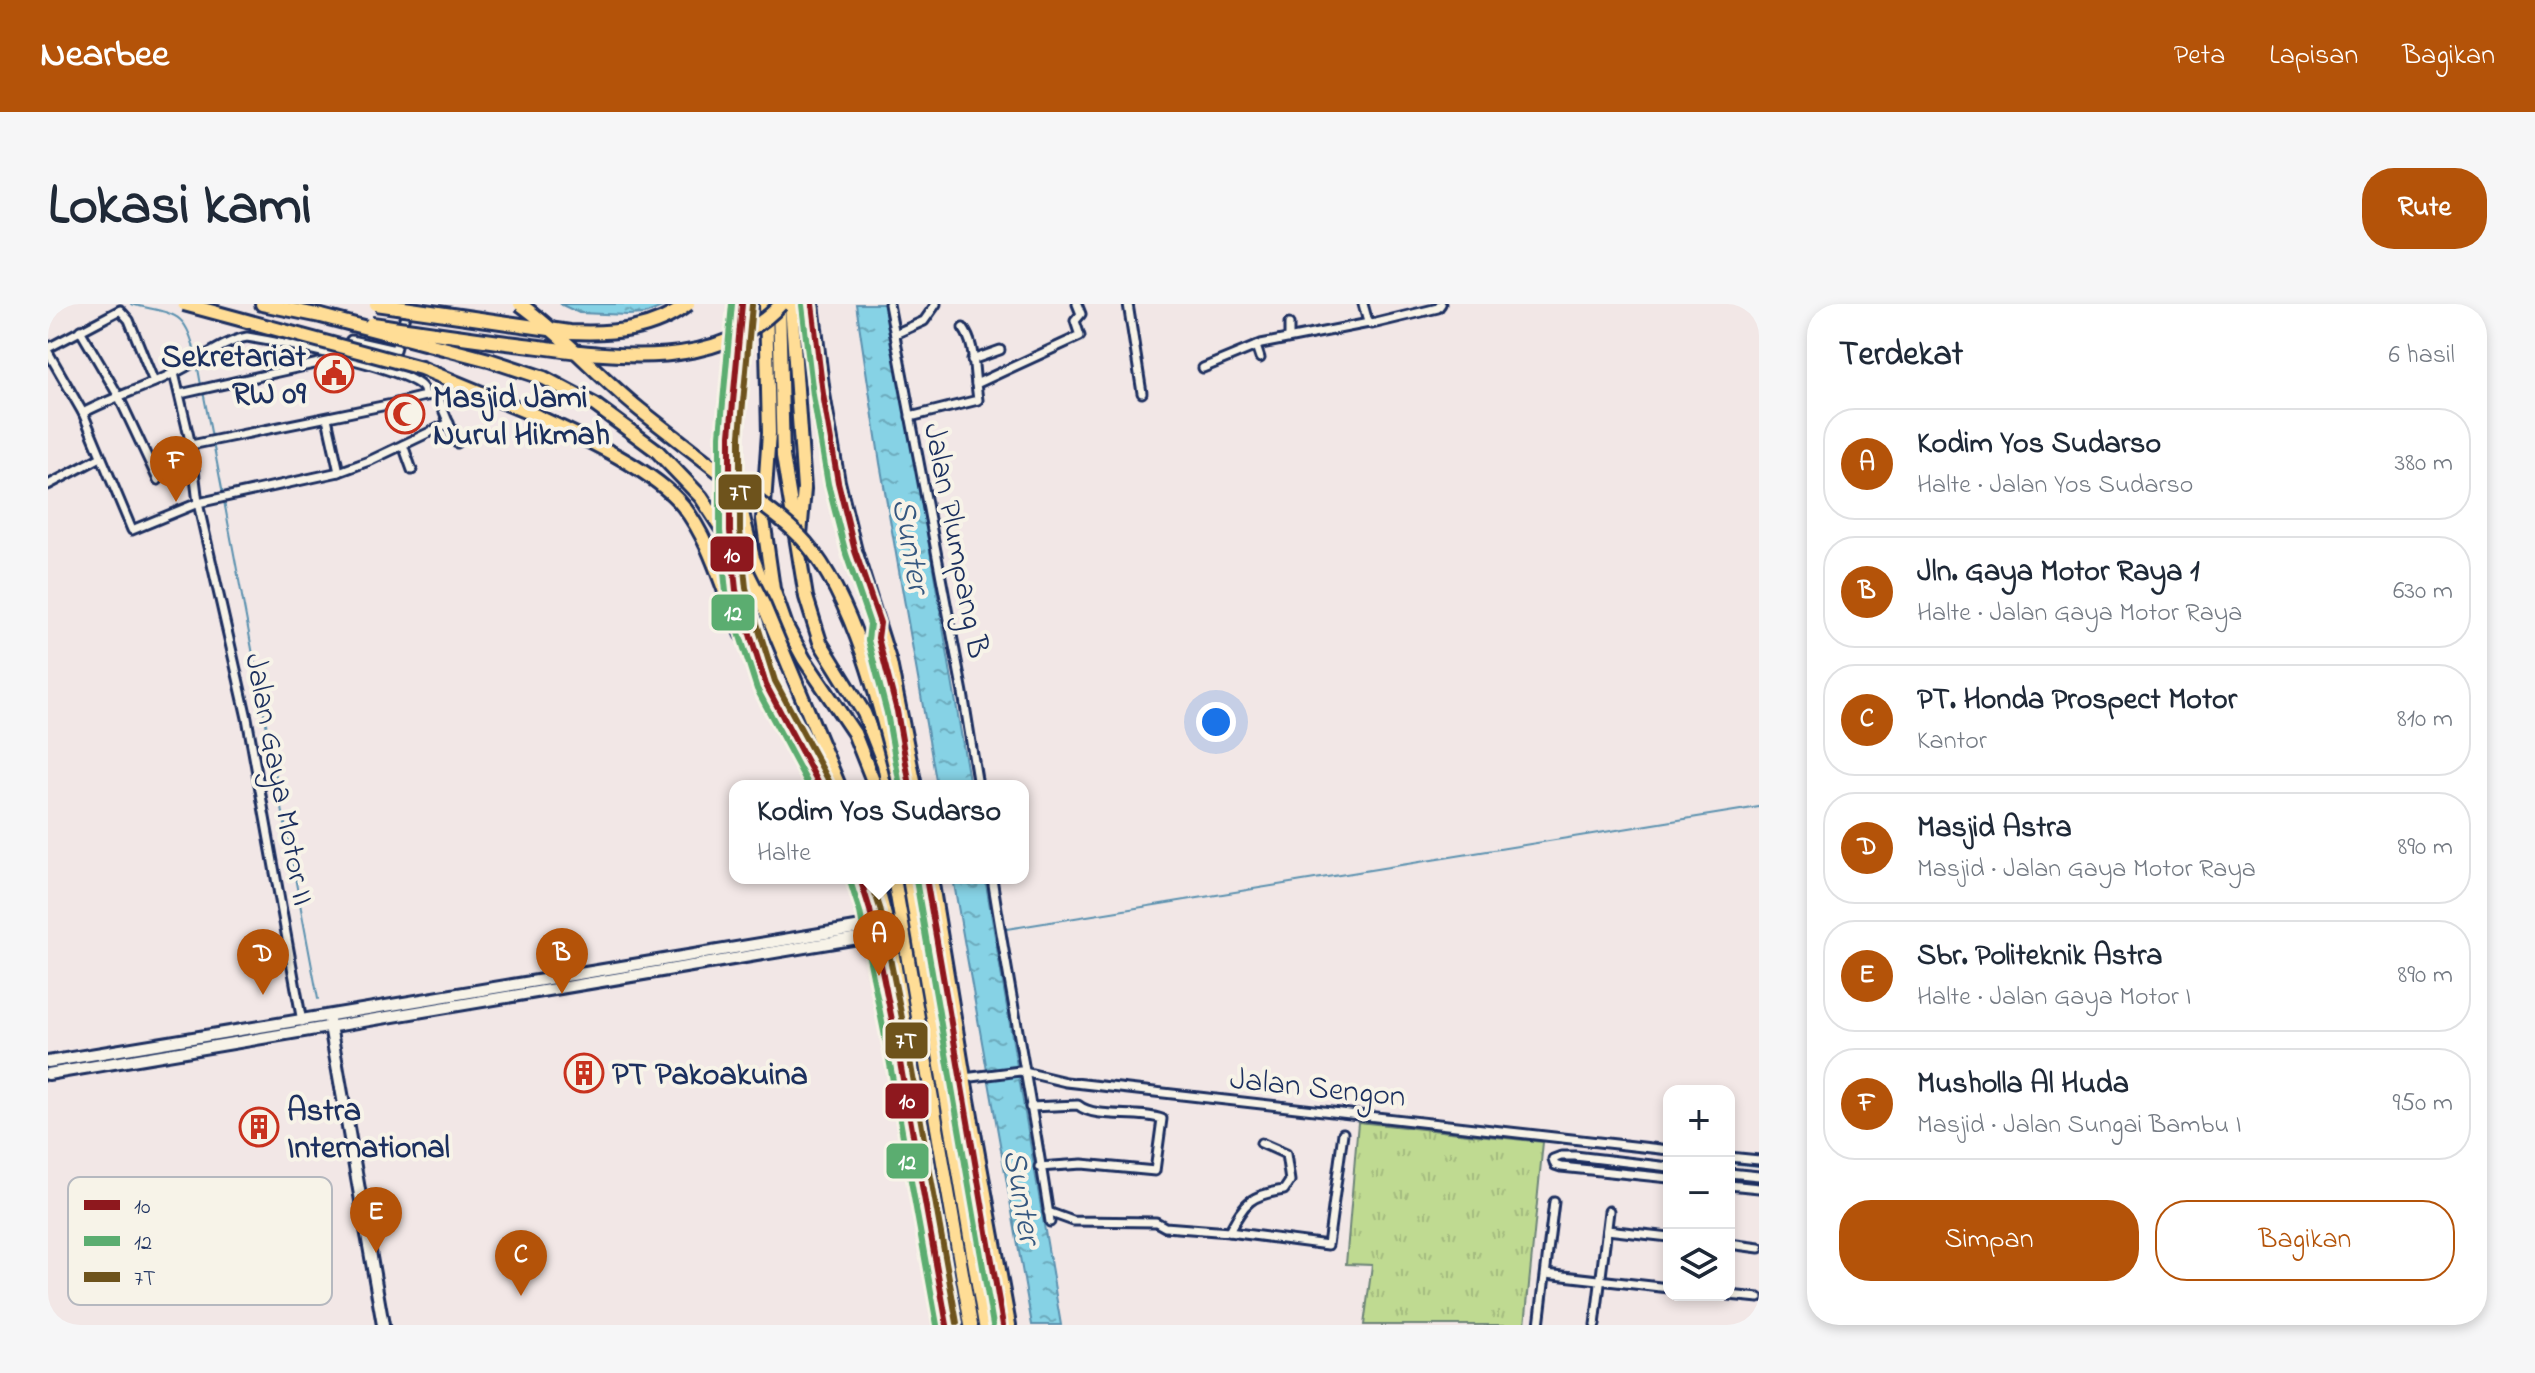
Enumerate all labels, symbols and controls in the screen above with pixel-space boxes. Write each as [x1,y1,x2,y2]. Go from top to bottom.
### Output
text: Nearbee [40,28,169,84]
text: Peta [2174,36,2225,77]
text: Lapisan [2269,36,2358,77]
text: Bagikan [2402,36,2495,77]
text: Lokasi kami [48,168,312,249]
button: Rute [2362,168,2487,249]
text: Terdekat [1839,331,1963,381]
place label: Sekretariat RW 09 [161,335,306,419]
text: 6 hasil [2388,337,2455,375]
public building icon: Sekretariat RW 09 [313,352,355,394]
place label: Masjid Jami Nurul Hikmah [433,376,610,460]
mosque icon: Masjid Jami Nurul Hikmah [384,393,426,435]
street label: Jalan Plumpang B [909,419,1000,662]
text: Kodim Yos Sudarso [1917,423,2161,467]
pin: F [150,436,202,502]
text: A [1859,445,1875,483]
text: 380 m [2395,445,2453,483]
text: Halte · Jalan Yos Sudarso [1917,467,2193,505]
line badge: 7T [717,473,763,511]
text: 7T [729,479,751,511]
water label: Sunter [876,495,943,601]
line badge: 10 [709,535,755,573]
text: 10 [724,541,741,573]
text: Jln. Gaya Motor Raya 1 [1917,551,2199,595]
text: B [1858,573,1876,611]
text: 630 m [2393,573,2453,611]
line badge: 12 [710,593,756,632]
text: Halte · Jalan Gaya Motor Raya [1917,595,2242,633]
text: 12 [724,599,742,631]
street label: Jalan Gaya Motor II [230,649,325,910]
text: PT. Honda Prospect Motor [1917,679,2237,723]
text: C [1860,701,1874,739]
text: 810 m [2397,701,2453,739]
your location [1196,702,1236,742]
text: Kantor [1917,723,1987,761]
popup [729,780,1029,884]
text: Kodim Yos Sudarso [757,791,1001,835]
text: Masjid Astra [1917,807,2072,851]
text: D [1857,829,1877,867]
text: 890 m [2398,829,2453,867]
text: Halte [757,835,811,873]
text: Masjid · Jalan Gaya Motor Raya [1917,851,2256,889]
pin: A [853,910,905,976]
pin: B [536,928,588,994]
pin: D [237,929,289,995]
text: Sbr. Politeknik Astra [1917,935,2163,979]
text: E [1859,957,1875,995]
text: 890 m [2398,957,2453,995]
text: Halte · Jalan Gaya Motor I [1917,979,2191,1017]
line badge: 7T [884,1021,929,1060]
text: 7T [895,1027,917,1059]
building icon: PT Pakoakuina [563,1052,605,1094]
place label: PT Pakoakuina [612,1053,808,1100]
street label: Jalan Sengon [1227,1057,1408,1122]
text: Musholla Al Huda [1917,1063,2129,1107]
line badge: 10 [884,1082,930,1120]
map controls [1663,1085,1735,1301]
button: + [1663,1085,1735,1157]
text: F [1859,1085,1875,1123]
text: 950 m [2392,1085,2453,1123]
text: 10 [899,1087,916,1119]
place label: Astra International [287,1089,450,1173]
building icon: Astra International [238,1106,280,1148]
text: Masjid · Jalan Sungai Bambu I [1917,1107,2242,1145]
line badge: 12 [885,1142,930,1180]
water label: Sunter [987,1146,1054,1252]
text: 12 [898,1148,916,1180]
button: − [1663,1157,1735,1229]
legend [68,1177,332,1305]
pin: E [350,1187,402,1253]
text: 10 [134,1192,151,1224]
button: Simpan [1839,1200,2139,1281]
button: Bagikan [2155,1200,2455,1281]
text: 12 [134,1228,152,1260]
button: layers [1663,1229,1735,1301]
pin: C [495,1230,547,1296]
text: 7T [134,1264,156,1296]

